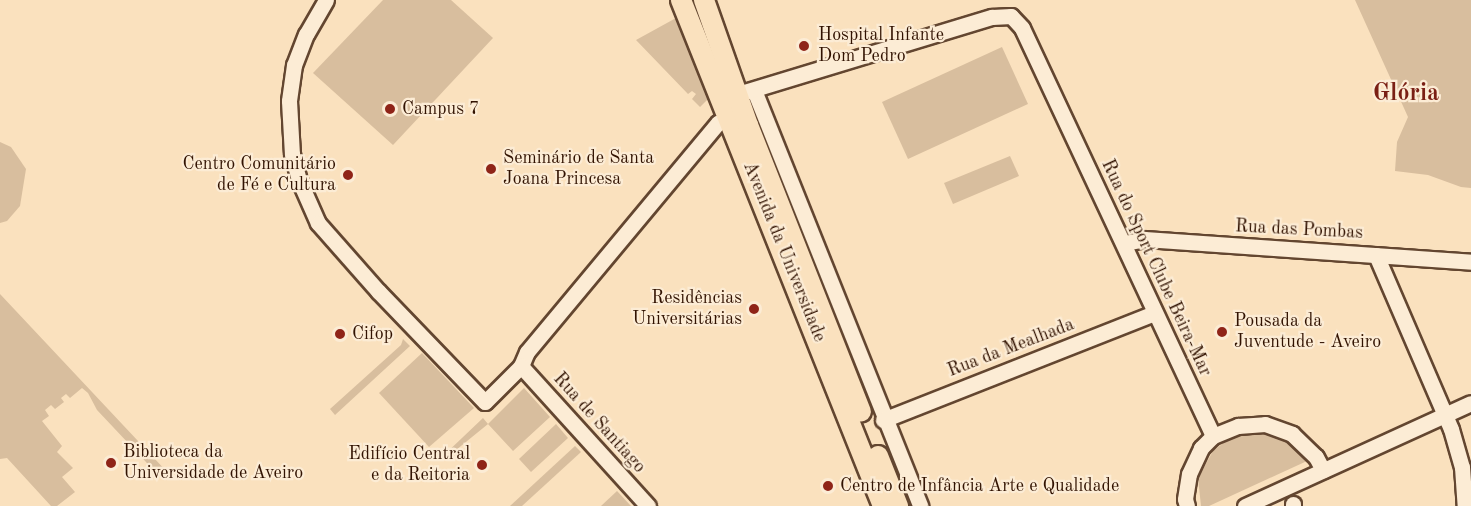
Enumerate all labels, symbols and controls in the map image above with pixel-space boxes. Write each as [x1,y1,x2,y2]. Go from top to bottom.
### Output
place label: Hospital Infante Dom Pedro [818,25,944,68]
marker: Hospital Infante Dom Pedro [795,37,813,55]
district label: Glória [1373,81,1439,109]
place label: Campus 7 [402,98,479,120]
marker: Campus 7 [383,102,397,116]
place label: Seminário de Santa Joana Princesa [503,148,654,190]
place label: Centro Comunitário de Fé e Cultura [182,154,336,196]
street label: Rua do Sport Clube Beira-Mar [1096,156,1216,380]
street label: Avenida da Universidade [738,159,830,345]
marker: Seminário de Santa Joana Princesa [484,162,498,176]
marker: Centro Comunitário de Fé e Cultura [341,168,355,182]
street label: Rua das Pombas [1235,216,1363,244]
place label: Residências Universitárias [632,288,742,330]
marker: Residências Universitárias [747,302,761,316]
place label: Pousada da Juventude - Aveiro [1234,311,1381,354]
street label: Rua da Mealhada [945,314,1077,382]
place label: Cifop [352,323,393,345]
marker: Pousada da Juventude - Aveiro [1215,325,1229,339]
marker: Cifop [333,327,347,341]
street label: Rua de Santiago [548,368,650,478]
place label: Biblioteca da Universidade de Aveiro [123,442,303,484]
place label: Edifício Central e da Reitoria [348,444,470,486]
marker: Biblioteca da Universidade de Aveiro [104,456,118,470]
marker: Edifício Central e da Reitoria [475,458,489,472]
place label: Centro de Infância Arte e Qualidade [840,475,1119,497]
marker: Centro de Infância Arte e Qualidade [821,479,835,493]

